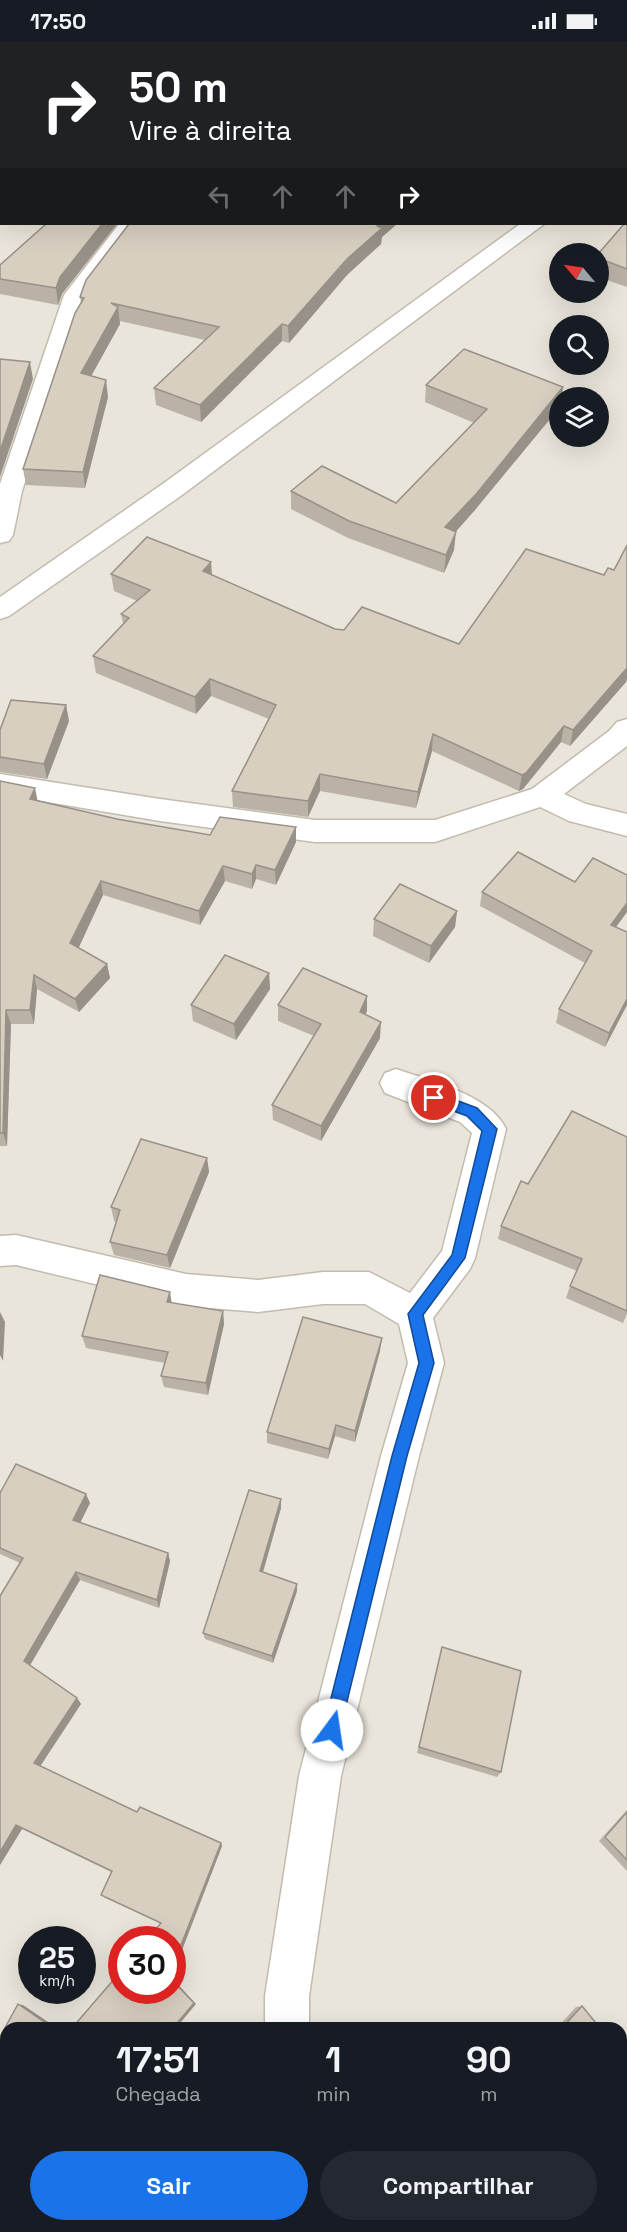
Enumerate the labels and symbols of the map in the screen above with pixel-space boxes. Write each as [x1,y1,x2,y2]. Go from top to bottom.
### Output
north arrow [549,243,609,303]
pin [408,1072,459,1123]
position arrow [300,1698,364,1762]
speed limit sign: 30 [108,1926,186,2004]

